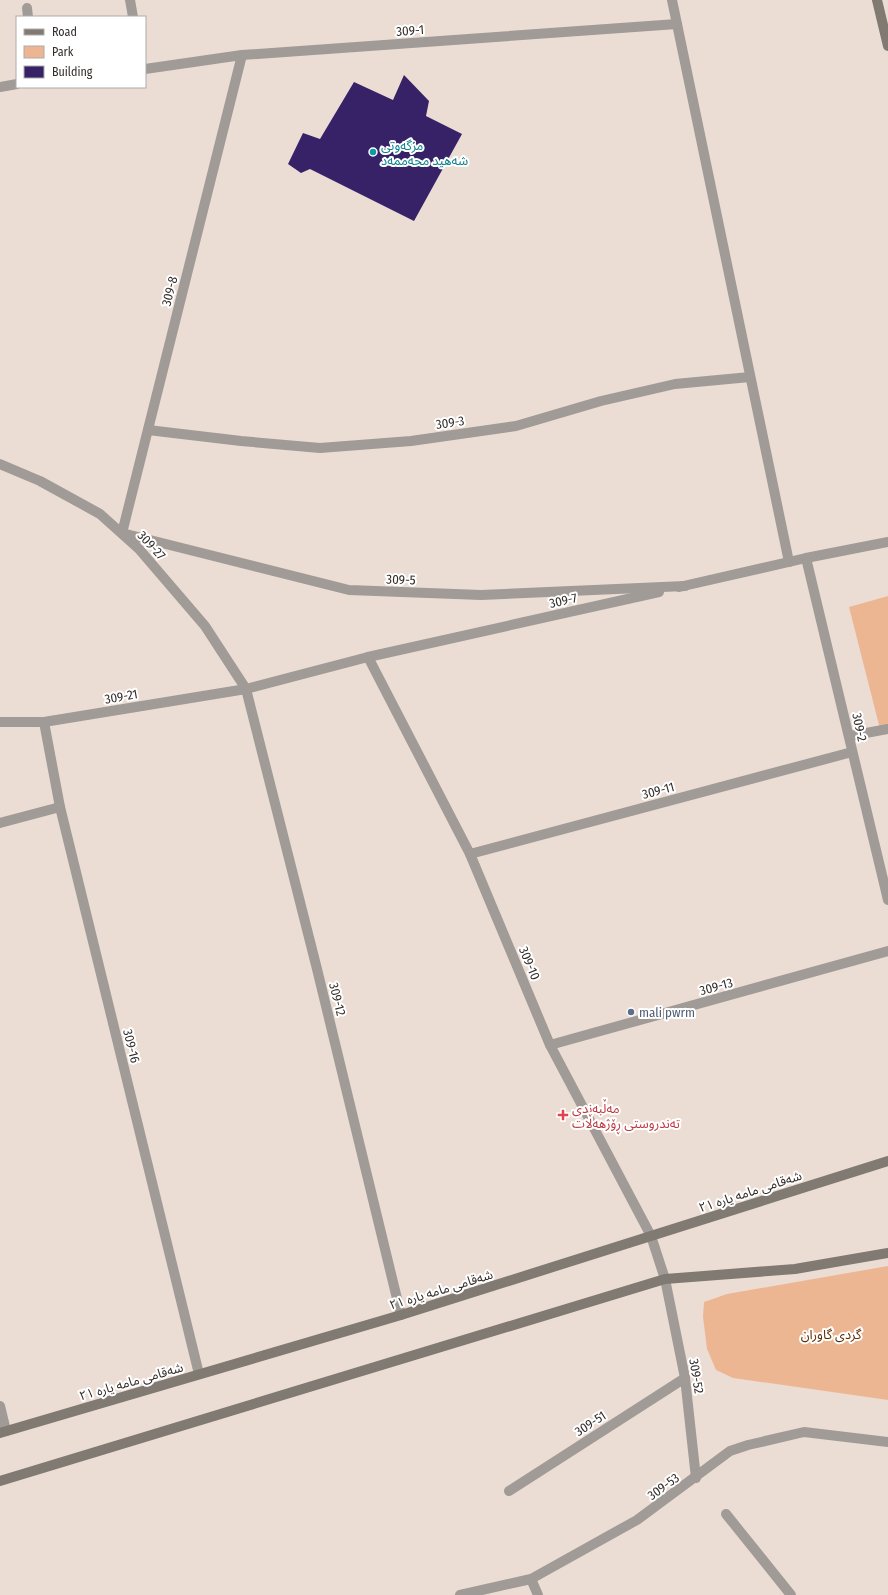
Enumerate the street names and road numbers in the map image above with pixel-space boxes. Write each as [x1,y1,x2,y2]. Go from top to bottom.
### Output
street label: 309-1 [396,22,424,39]
street label: 309-8 [159,275,180,308]
street label: 309-3 [435,413,465,432]
street label: 309-27 [135,528,169,563]
street label: 309-5 [386,571,416,588]
street label: 309-7 [548,590,579,611]
street label: 309-21 [103,686,139,707]
street label: 309-2 [849,712,870,743]
street label: 309-11 [640,779,676,802]
street label: 309-10 [516,944,543,982]
street label: 309-13 [698,975,734,998]
street label: 309-12 [326,981,349,1017]
street label: 309-16 [120,1028,143,1065]
street label: شەقامی مامە یارە ٢١ [697,1168,804,1216]
street label: شەقامی مامە یارە ٢١ [388,1267,495,1313]
street label: 309-52 [686,1358,707,1395]
street label: شەقامی مامە یارە ٢١ [77,1359,185,1404]
street label: 309-51 [572,1408,609,1439]
street label: 309-53 [645,1470,682,1503]

